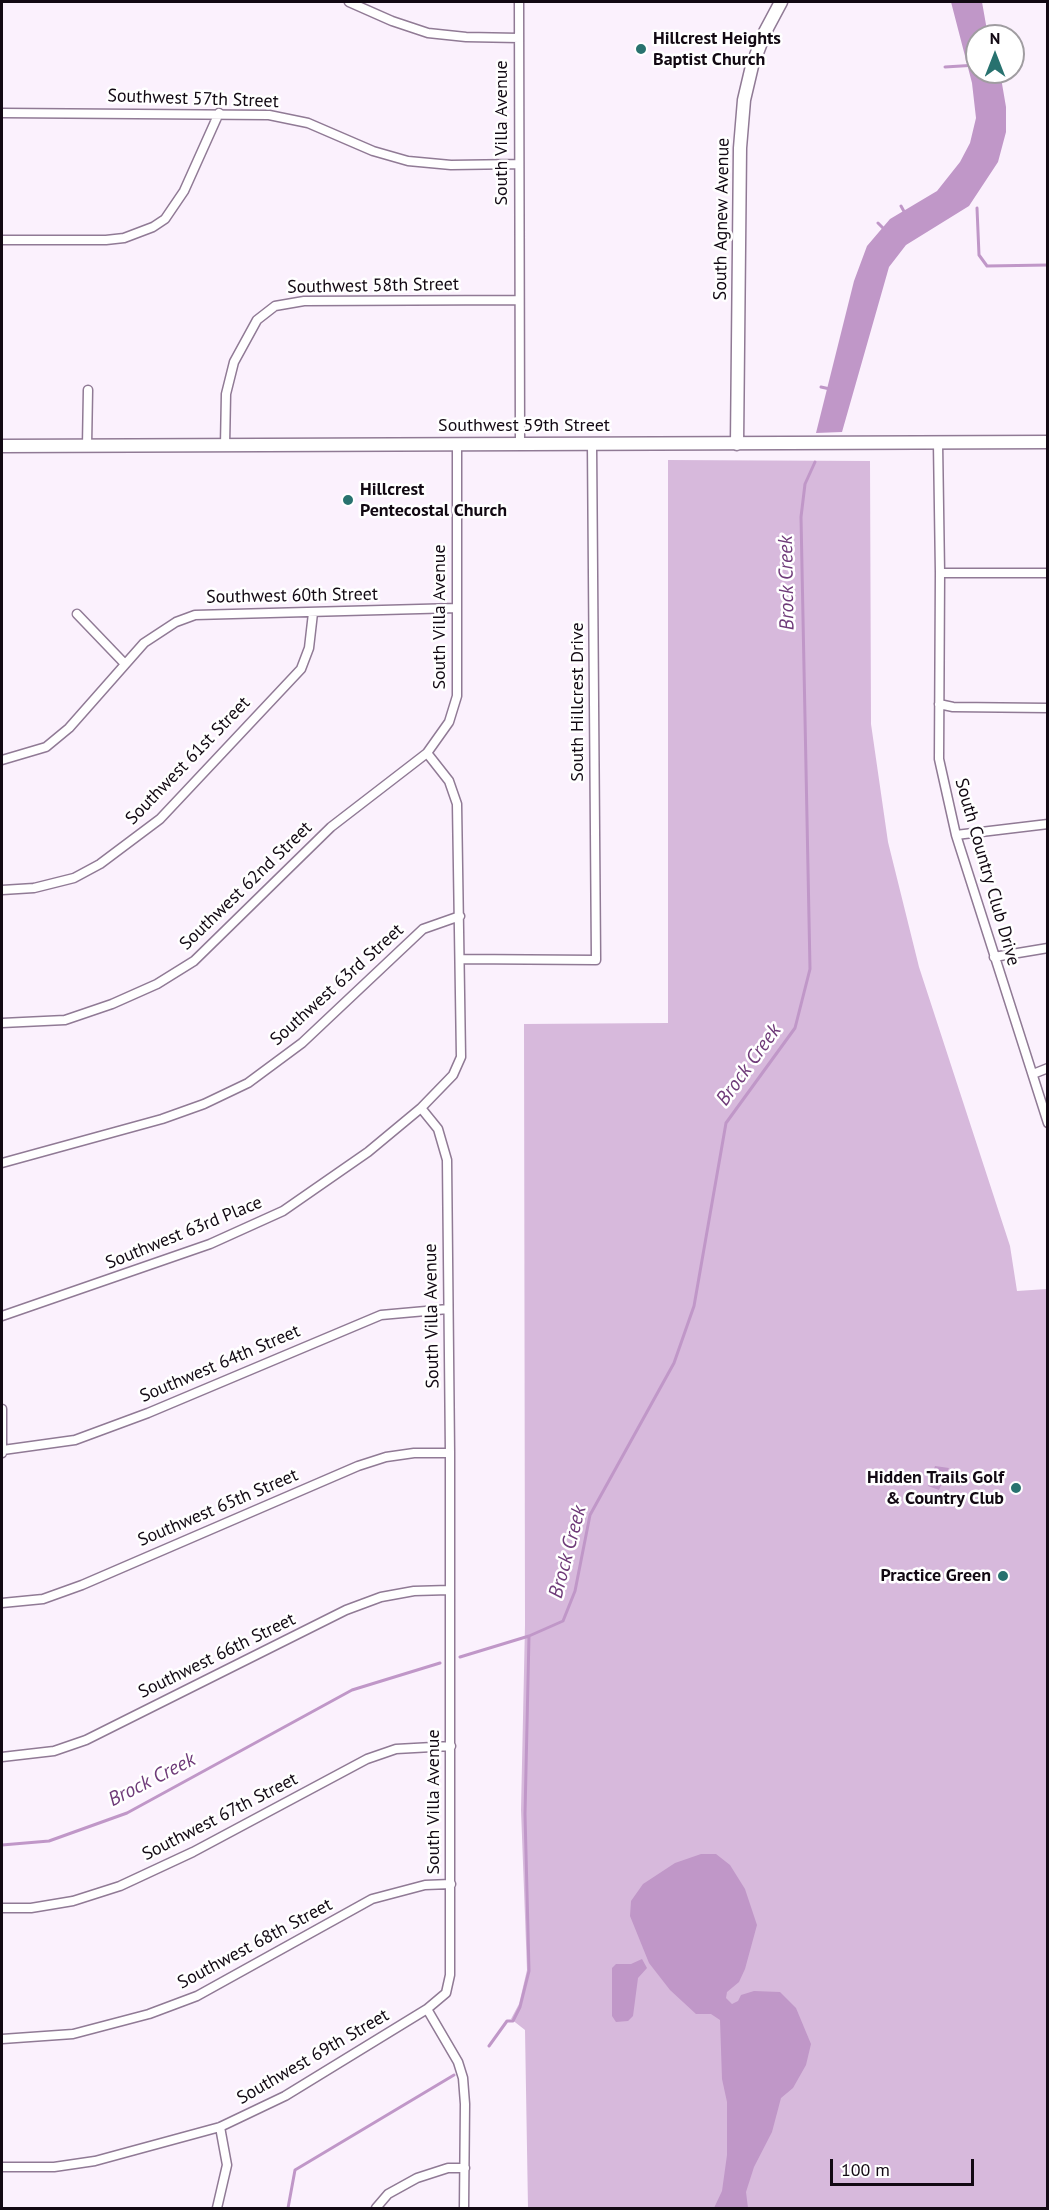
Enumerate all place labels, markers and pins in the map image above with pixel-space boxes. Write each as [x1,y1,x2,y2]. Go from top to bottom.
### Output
place label: Hillcrest Heights Baptist Church [653,28,781,70]
marker: Hillcrest Heights Baptist Church [634,42,648,56]
place label: Hillcrest Pentecostal Church [360,479,507,522]
marker: Hillcrest Pentecostal Church [341,493,355,507]
place label: Hidden Trails Golf & Country Club [867,1467,1004,1510]
marker: Hidden Trails Golf & Country Club [1009,1481,1023,1495]
place label: Practice Green [881,1565,991,1587]
marker: Practice Green [996,1569,1010,1583]

